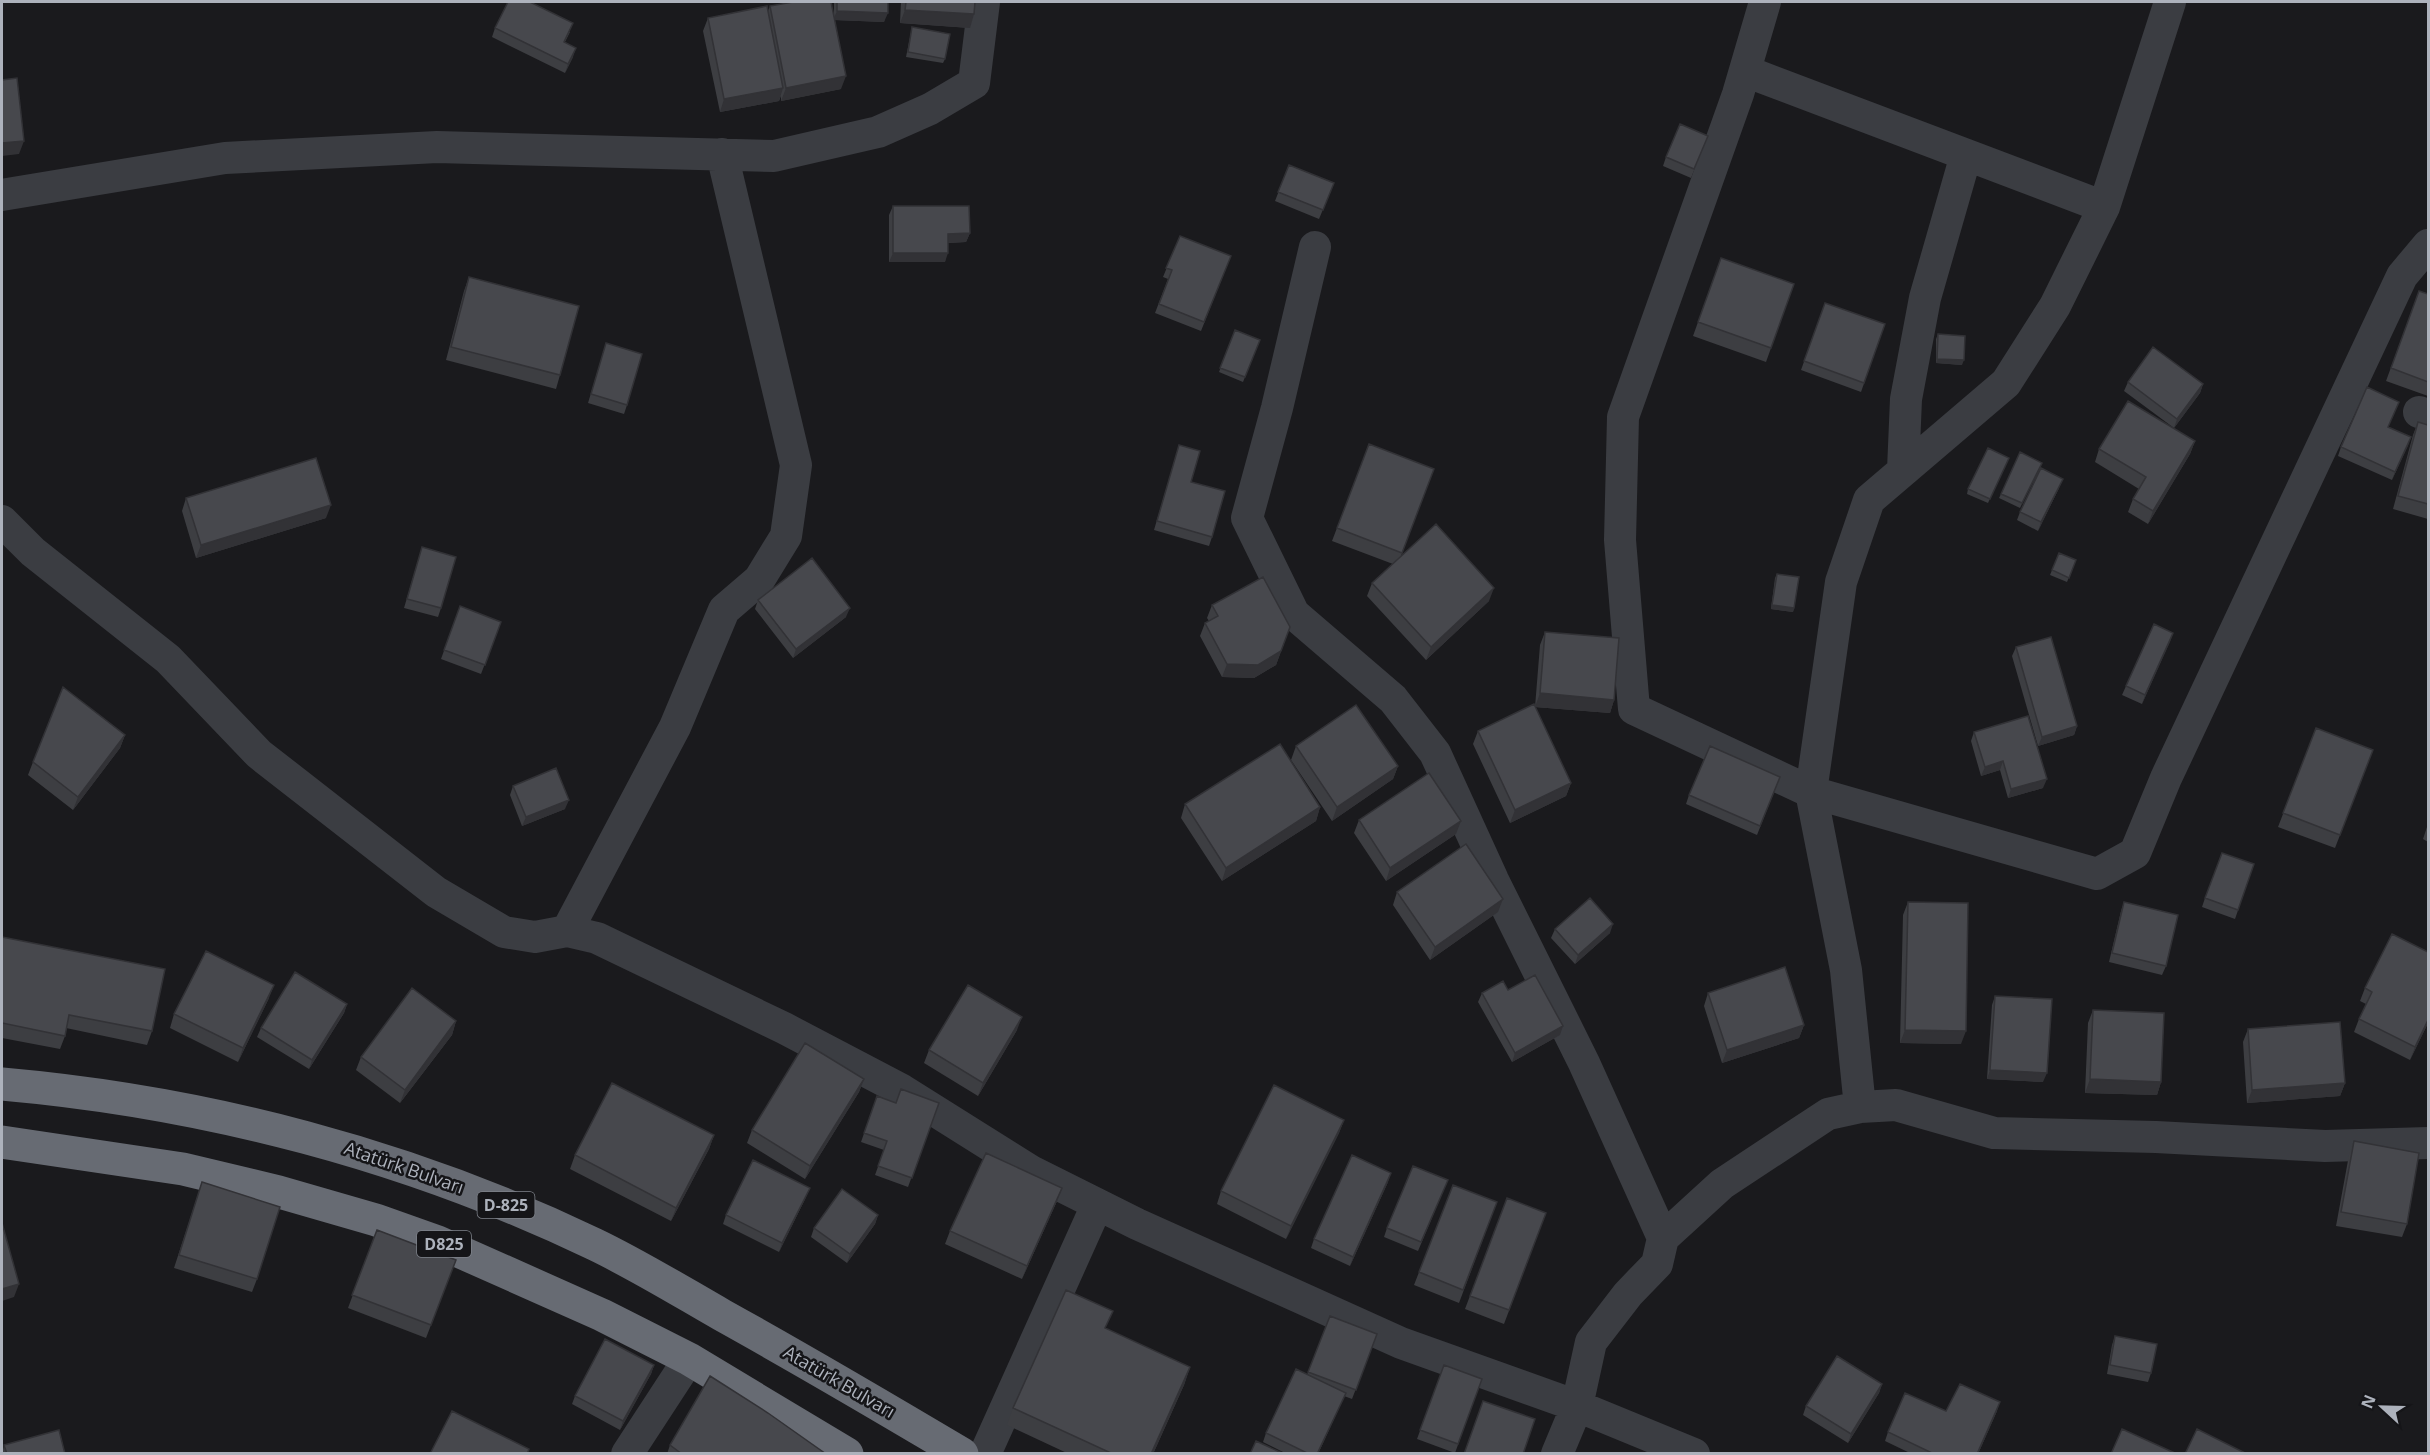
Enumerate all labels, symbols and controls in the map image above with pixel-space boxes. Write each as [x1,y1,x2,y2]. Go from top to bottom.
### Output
street label: Atatürk Bulvarı [341,1135,467,1199]
road number: D-825 [478,1192,534,1218]
road number: D825 [417,1231,471,1257]
street label: Atatürk Bulvarı [779,1340,900,1423]
north arrow [2352,1377,2412,1437]
text: N [2355,1391,2381,1412]

